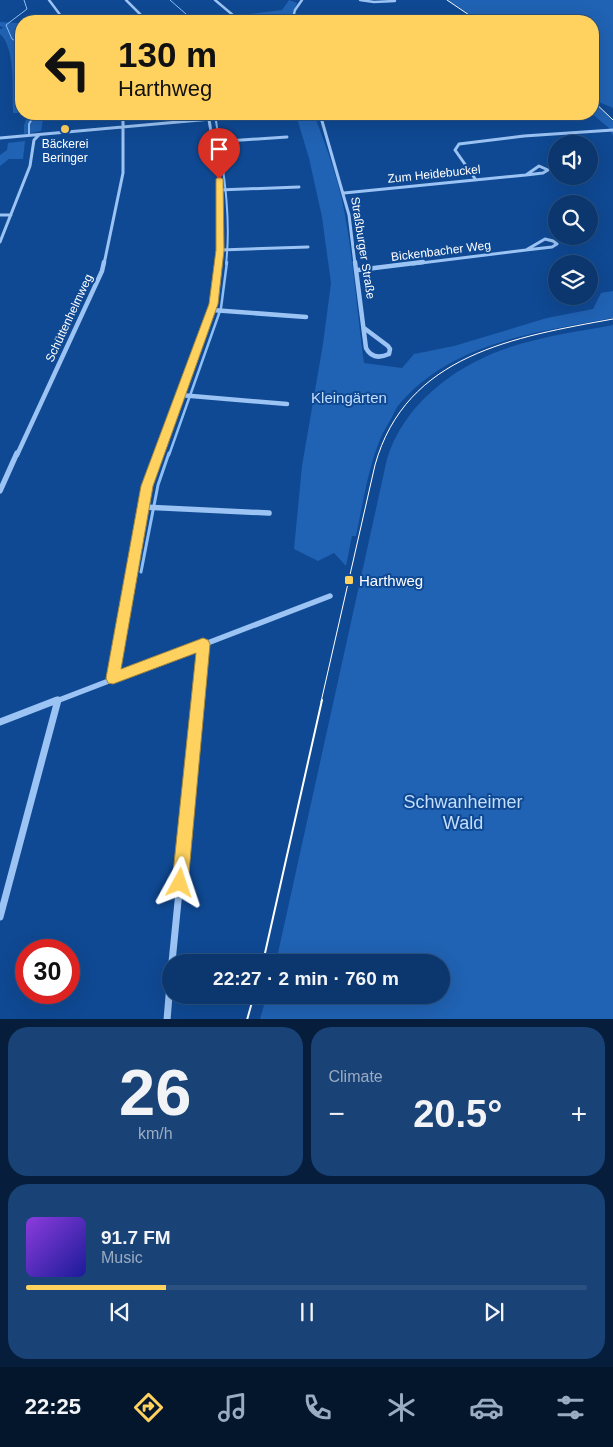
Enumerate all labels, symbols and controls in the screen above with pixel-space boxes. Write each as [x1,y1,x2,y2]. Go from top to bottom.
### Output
icon: left [35,35,100,100]
text: 130 m [118,35,217,74]
text: Harthweg [118,76,212,101]
marker: Bäckerei Beringer [59,123,71,135]
pin [198,128,240,179]
icon: arrive [205,135,233,163]
map controls [548,135,598,305]
button: sound [548,135,598,185]
place label: Bäckerei Beringer [42,137,88,165]
street label: Zum Heidebuckel [387,162,481,186]
button: search [548,195,598,245]
street label: Straßburger Straße [348,196,378,300]
street label: Bickenbacher Weg [390,238,492,264]
button: layers [548,255,598,305]
street label: Schüttenhelmweg [42,272,96,364]
park label: Kleingärten [311,389,387,406]
place label: Harthweg [359,572,423,589]
marker: Harthweg [343,574,355,586]
park label: Schwanheimer Wald [403,792,523,833]
position arrow [153,856,205,908]
speed limit sign: 30 [15,939,80,1004]
text: 22:27 · 2 min · 760 m [213,968,399,989]
text: 26 [119,1056,191,1129]
text: Climate [329,1068,383,1085]
text: 20.5° [413,1093,502,1135]
text: − [329,1098,345,1129]
text: + [571,1098,587,1129]
text: km/h [138,1125,173,1142]
text: 91.7 FM [101,1227,171,1248]
text: Music [101,1249,143,1266]
icon: previous [106,1298,134,1326]
icon: pause [293,1298,321,1326]
icon: next [480,1298,508,1326]
icon: directions [131,1390,166,1425]
icon: music [215,1390,250,1425]
icon: phone [300,1390,335,1425]
icon: climate [384,1390,419,1425]
icon: car [469,1390,504,1425]
icon: filters [553,1390,588,1425]
text: 22:25 [25,1394,81,1419]

